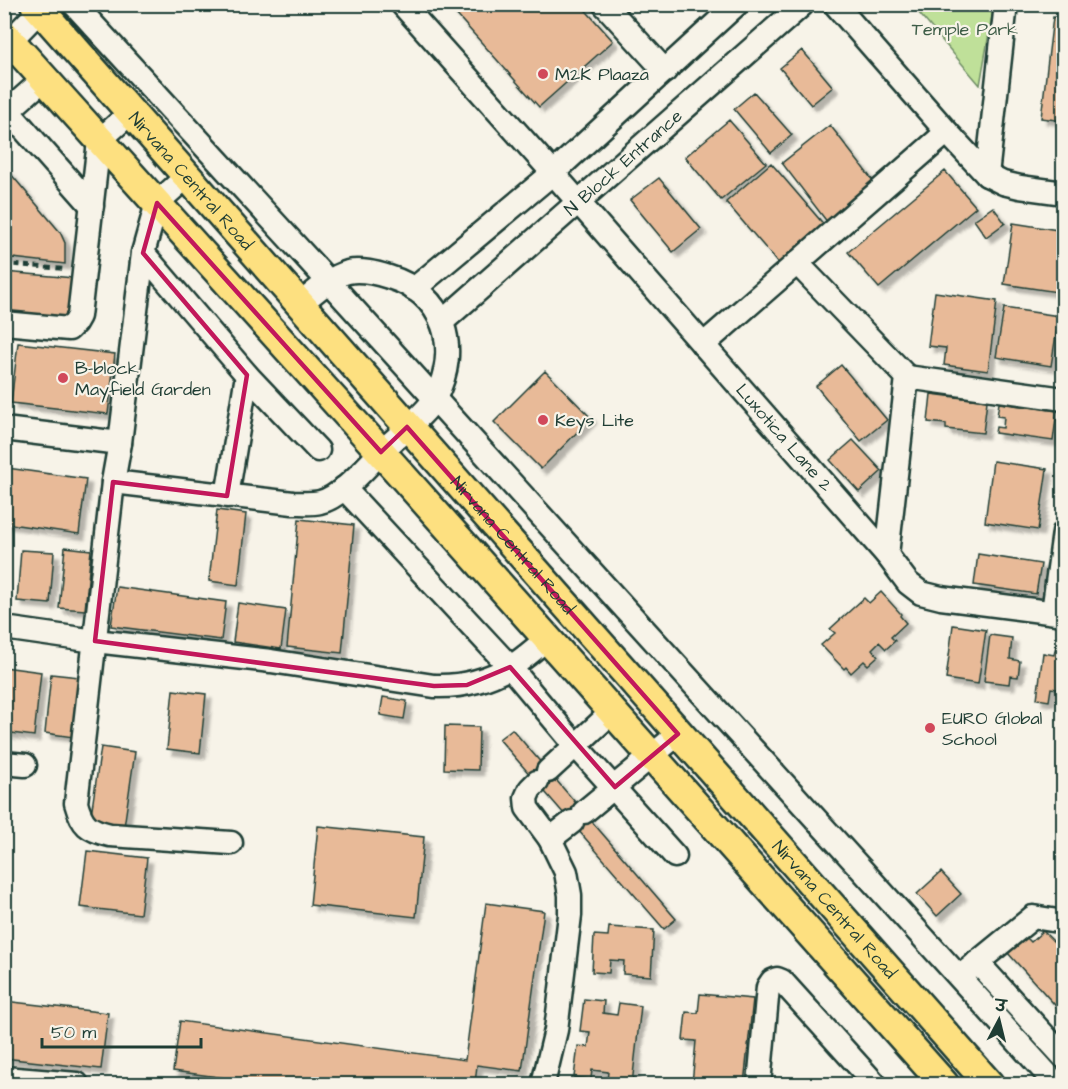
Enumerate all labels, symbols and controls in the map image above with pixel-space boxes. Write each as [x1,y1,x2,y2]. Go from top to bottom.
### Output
park label: Temple Park [912,17,1018,42]
place label: M2K Plaaza [555,62,649,87]
marker: M2K Plaaza [536,67,550,81]
street label: N Block Entrance [559,103,688,221]
street label: Nirvana Central Road [123,106,259,256]
place label: B-block Mayfield Garden [75,356,211,403]
marker: B-block Mayfield Garden [56,371,70,385]
street label: Luxotica Lane 2 [730,378,839,497]
place label: Keys Lite [555,408,634,434]
marker: Keys Lite [536,413,550,427]
street label: Nirvana Central Road [445,470,581,620]
place label: EURO Global School [942,706,1043,752]
marker: EURO Global School [923,721,937,735]
street label: Nirvana Central Road [767,835,903,984]
north arrow [969,990,1029,1050]
text: उ [992,994,1009,1018]
scale bar [42,1011,201,1049]
text: 50 m [51,1020,96,1045]

